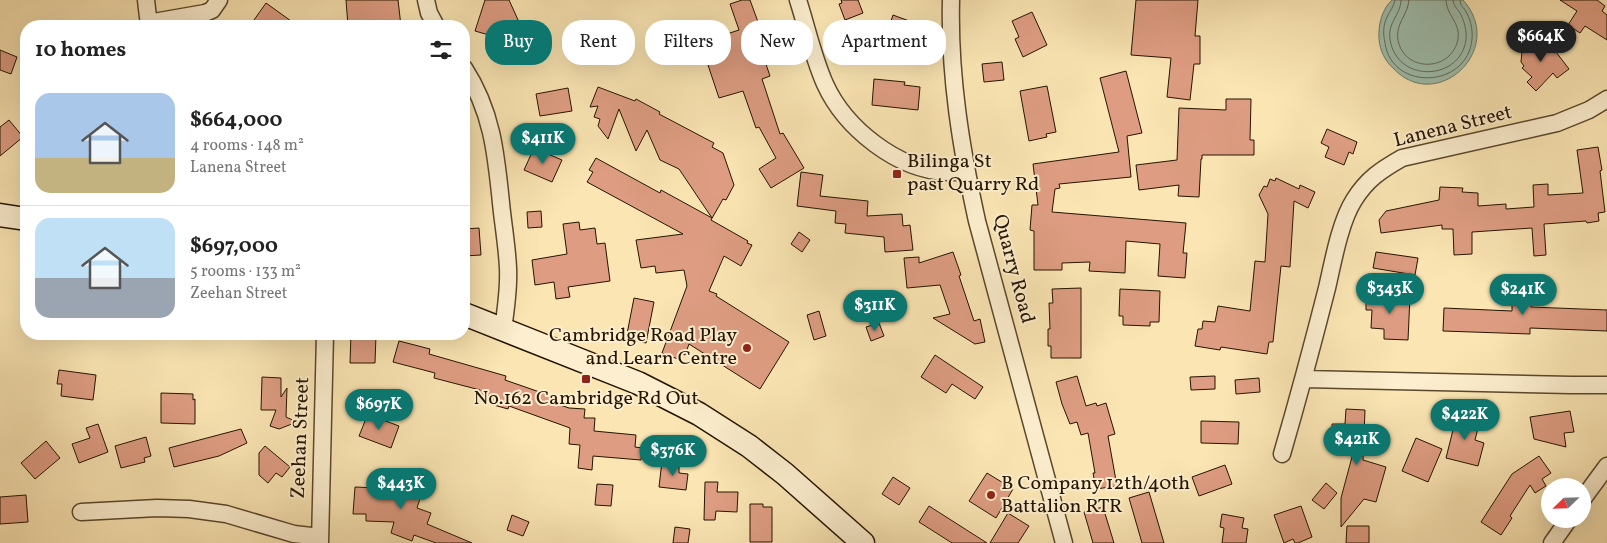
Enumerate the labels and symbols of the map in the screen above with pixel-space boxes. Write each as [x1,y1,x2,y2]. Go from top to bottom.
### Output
pin: $664K [1506,20,1576,63]
street label: Lanena Street [1391,99,1515,155]
pin: $411K [508,122,578,165]
place label: Bilinga St past Quarry Rd [907,148,1039,199]
marker: Bilinga St past Quarry Rd [891,168,903,180]
street label: Quarry Road [985,211,1041,327]
pin: $343K [1355,272,1425,315]
pin: $241K [1488,274,1558,316]
pin: $311K [840,290,910,332]
place label: Cambridge Road Play and Learn Centre [549,322,737,373]
marker: Cambridge Road Play and Learn Centre [741,342,753,354]
marker: No.162 Cambridge Rd Out [580,373,592,385]
street label: Zeehan Street [285,377,317,499]
place label: No.162 Cambridge Rd Out [473,385,699,413]
pin: $697K [344,388,414,431]
pin: $422K [1430,398,1500,441]
pin: $421K [1322,424,1392,466]
pin: $376K [638,434,708,477]
pin: $443K [366,468,436,510]
place label: B Company 12th/40th Battalion RTR [1001,470,1190,521]
north arrow [1541,478,1591,528]
marker: B Company 12th/40th Battalion RTR [985,489,997,501]

